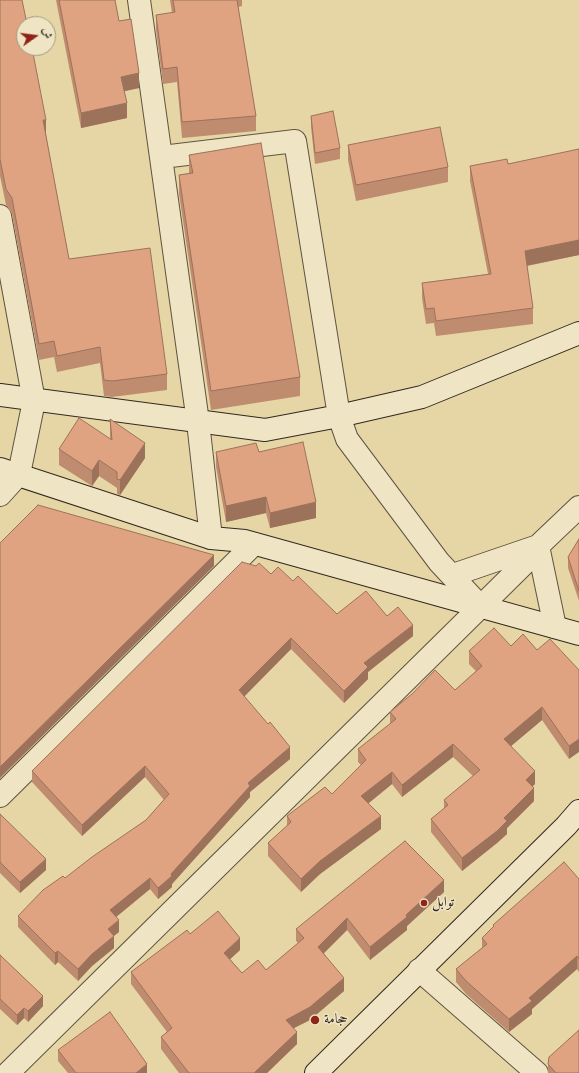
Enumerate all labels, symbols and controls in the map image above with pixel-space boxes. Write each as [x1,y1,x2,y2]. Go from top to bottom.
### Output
north arrow [16,16,56,56]
text: ش [39,26,55,40]
place label: توابل [432,895,454,911]
marker: توابل [419,898,429,908]
place label: حجامة [324,1012,348,1028]
marker: حجامة [309,1014,321,1026]

